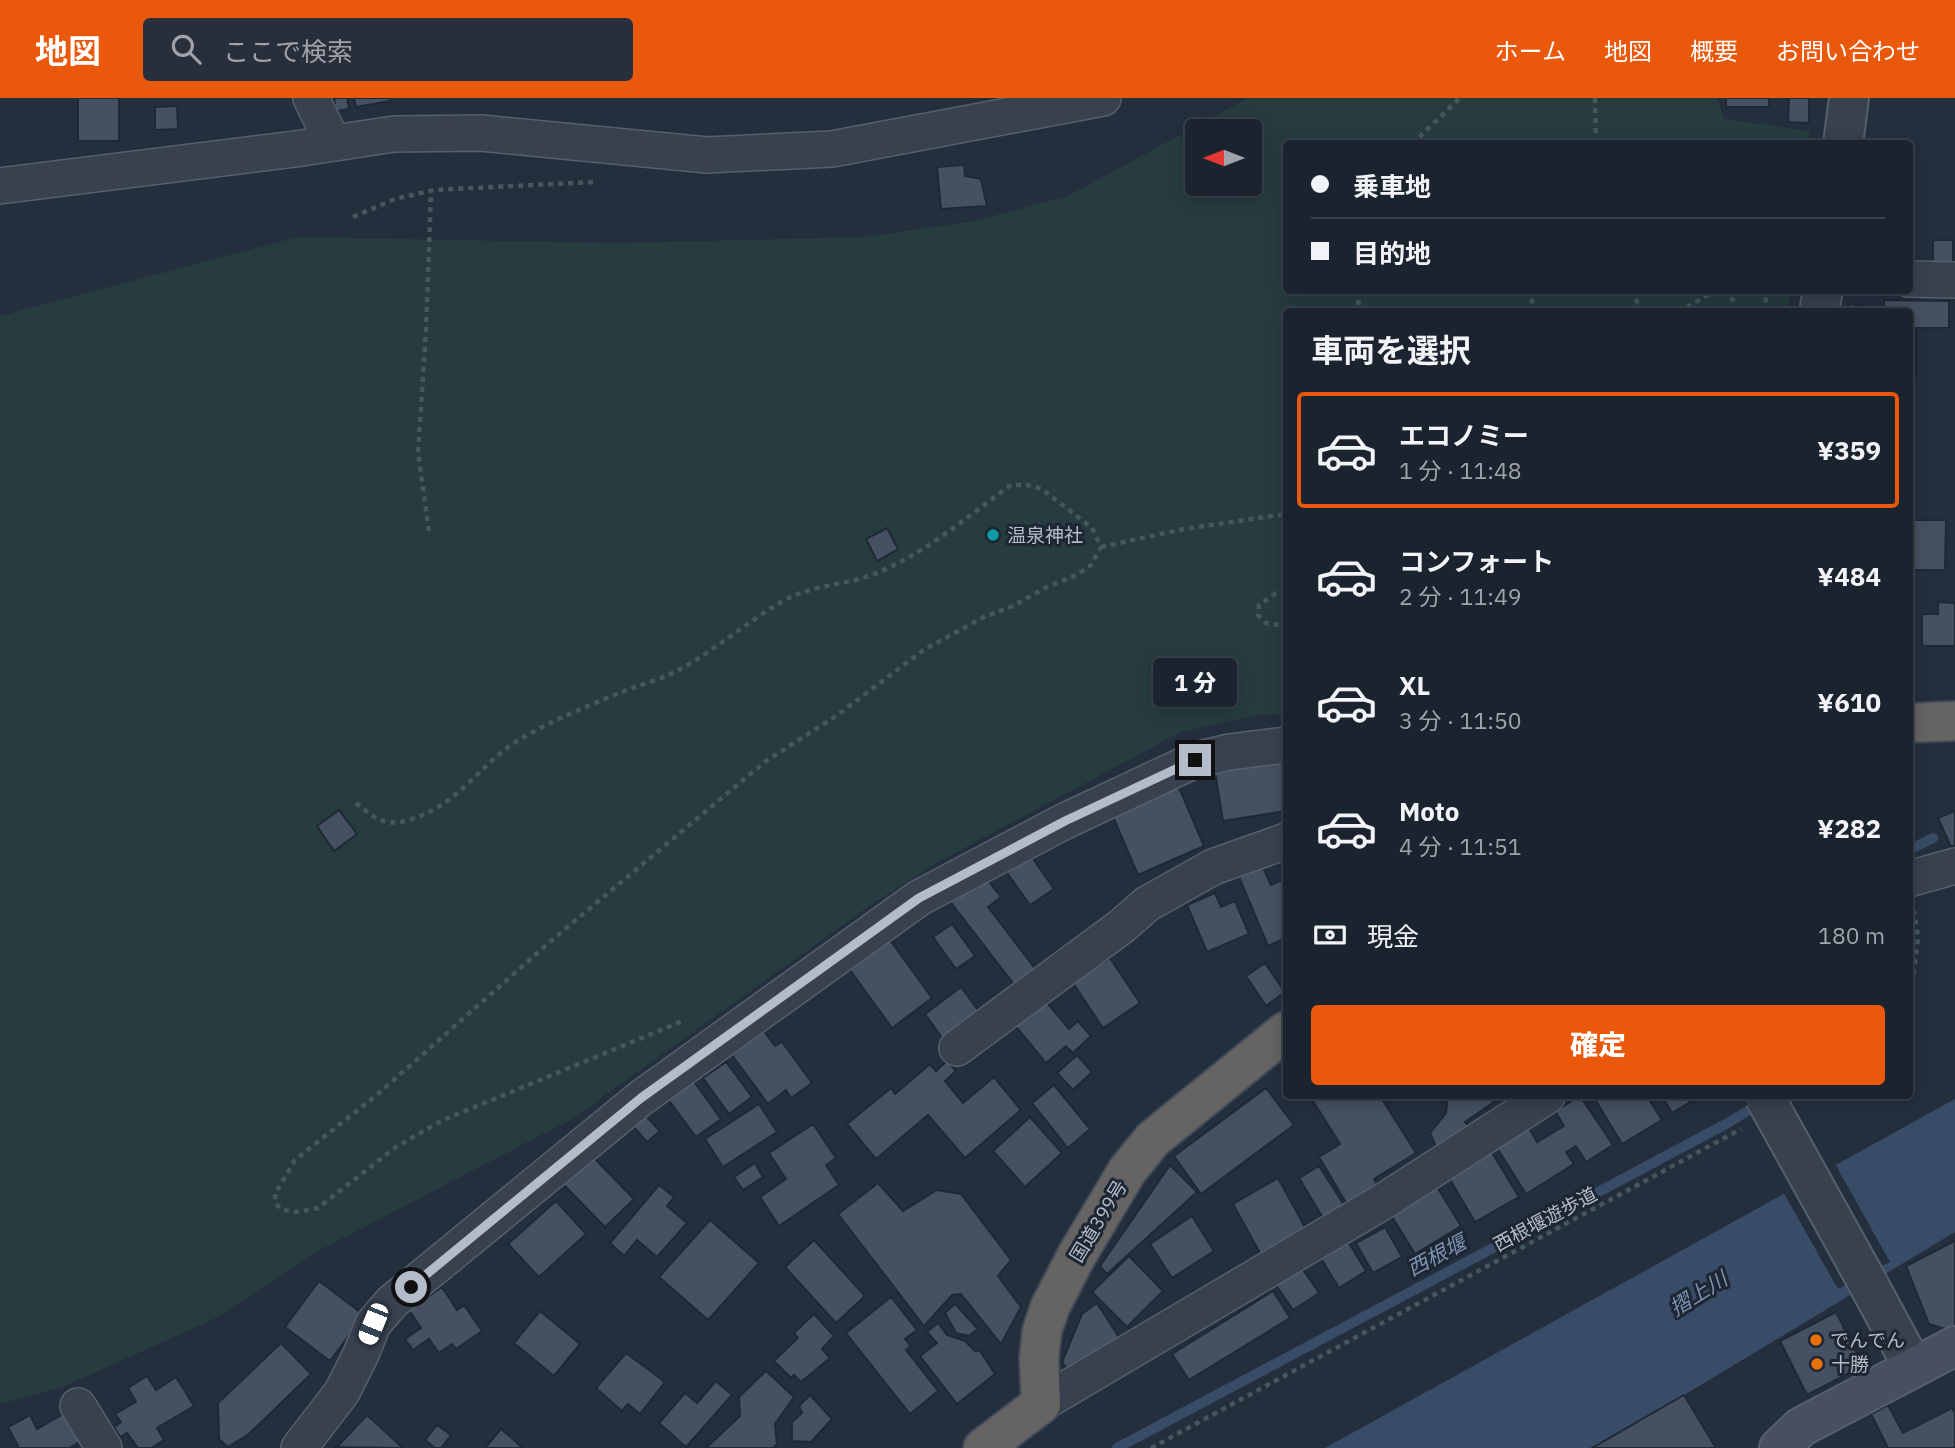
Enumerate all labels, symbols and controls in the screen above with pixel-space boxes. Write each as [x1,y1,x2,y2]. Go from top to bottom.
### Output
search box [143,18,633,81]
text: 地図 [35,29,101,72]
icon: search [167,30,205,68]
text: ここで検索 [223,34,353,68]
text: ホーム [1495,35,1566,67]
text: 地図 [1604,35,1652,67]
text: 概要 [1690,35,1738,67]
text: お問い合わせ [1776,35,1920,67]
north arrow [1185,119,1262,196]
map controls [1185,119,1262,196]
text: 乗車地 [1353,169,1431,203]
text: 目的地 [1353,236,1431,270]
text: 車両を選択 [1311,329,1471,371]
text: エコノミー [1399,418,1529,452]
icon: car [1315,419,1378,482]
text: ¥359 [1817,433,1881,467]
text: 1 分 · 11:48 [1399,455,1522,485]
place label: 温泉神社 [1007,523,1083,547]
marker: 温泉神社 [985,527,1001,543]
text: コンフォート [1399,544,1554,578]
icon: car [1315,545,1378,608]
text: ¥484 [1817,559,1881,593]
text: 2 分 · 11:49 [1399,581,1522,611]
callout: 1 分 [1153,658,1237,708]
text: 1 分 [1174,667,1216,697]
text: XL [1399,668,1430,702]
icon: car [1315,671,1378,734]
text: ¥610 [1817,685,1881,719]
text: 3 分 · 11:50 [1399,705,1522,735]
route end [1179,744,1211,776]
text: Moto [1399,794,1459,828]
icon: car [1315,797,1378,860]
text: ¥282 [1817,811,1881,845]
text: 4 分 · 11:51 [1399,831,1522,861]
icon: cash [1311,916,1349,954]
text: 現金 [1367,919,1419,953]
text: 180 m [1818,920,1885,950]
button: 確定 [1311,1005,1885,1085]
street label: 国道399号 [1064,1176,1132,1266]
street label: 西根堰遊歩道 [1489,1182,1601,1256]
water label: 西根堰 [1402,1226,1474,1282]
water label: 摺上川 [1664,1263,1734,1322]
route start [395,1271,427,1303]
car [356,1301,391,1347]
place label: でんでん [1830,1328,1905,1352]
marker: でんでん [1808,1332,1824,1348]
place label: 十勝 [1831,1352,1869,1376]
marker: 十勝 [1809,1356,1825,1372]

